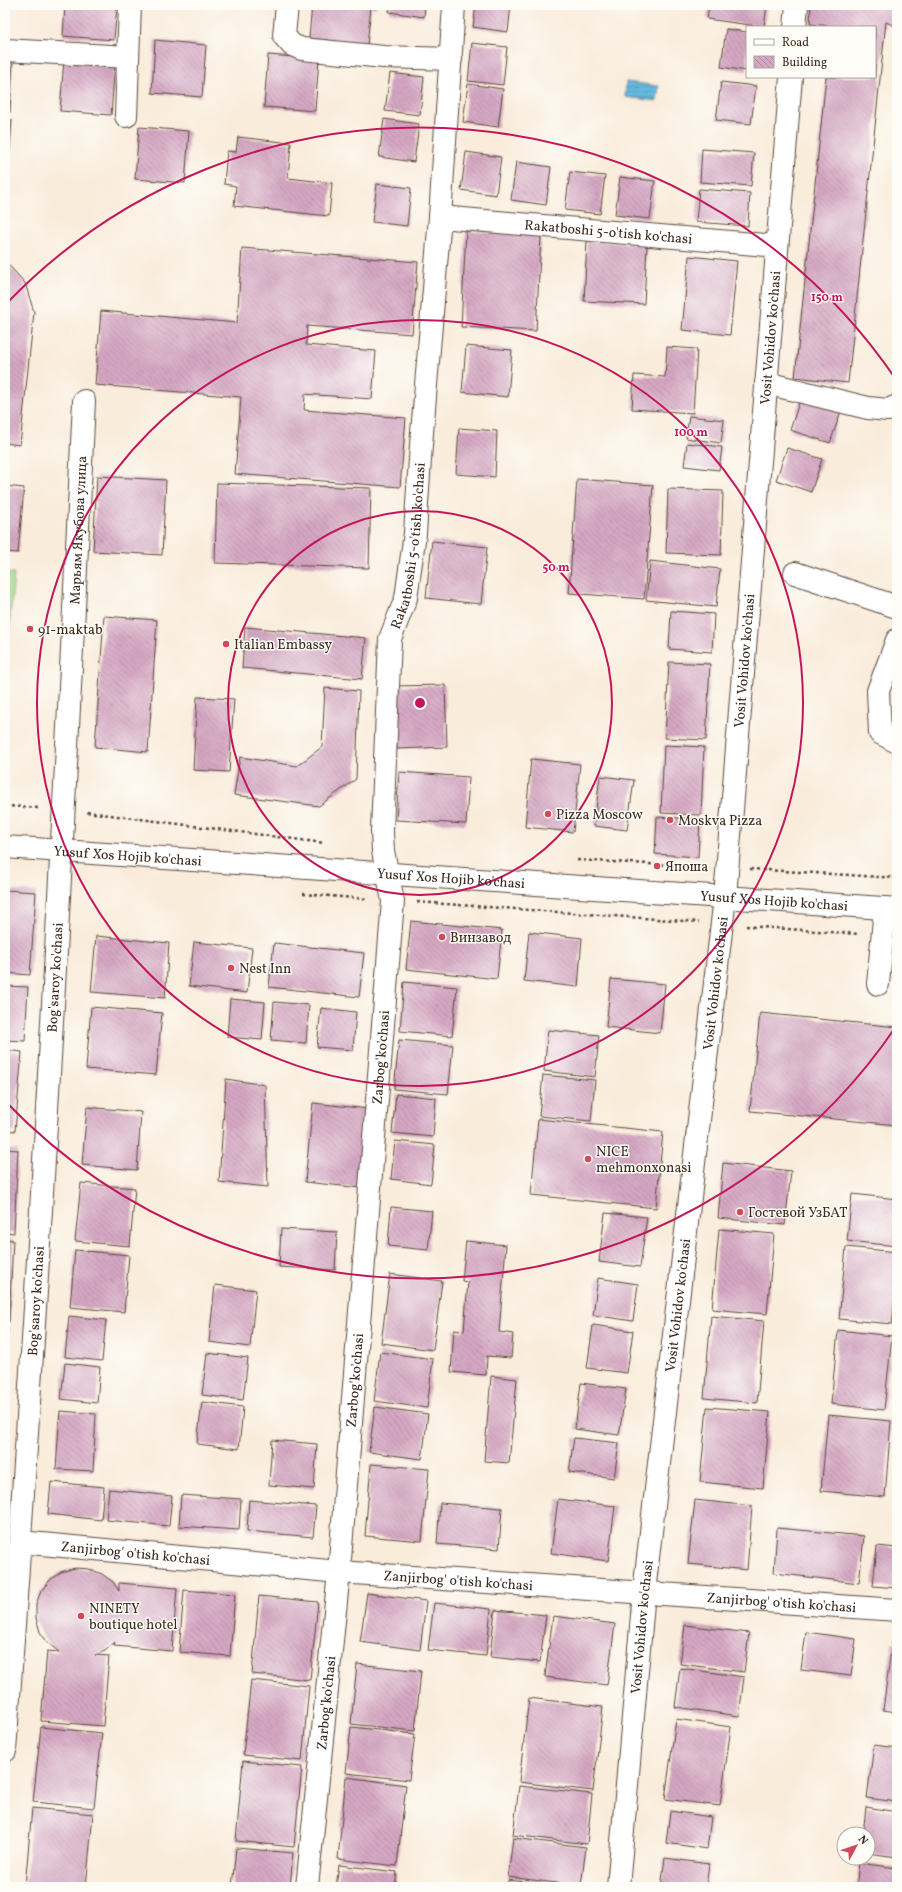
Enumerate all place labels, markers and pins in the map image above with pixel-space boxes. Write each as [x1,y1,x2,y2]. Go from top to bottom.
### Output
place label: 91-maktab [38,621,103,640]
marker: 91-maktab [25,624,35,634]
place label: Italian Embassy [234,636,333,655]
marker: Italian Embassy [221,639,231,649]
centre of rings [413,696,427,710]
place label: Pizza Moscow [556,806,643,825]
marker: Pizza Moscow [543,809,553,819]
place label: Moskva Pizza [678,812,762,831]
marker: Moskva Pizza [665,815,675,825]
place label: Япоша [665,858,708,877]
marker: Япоша [652,861,662,871]
place label: Винзавод [450,929,511,948]
marker: Винзавод [437,932,447,942]
place label: Nest Inn [239,960,291,979]
marker: Nest Inn [226,963,236,973]
place label: NICE mehmonxonasi [596,1143,692,1178]
marker: NICE mehmonxonasi [583,1154,593,1164]
place label: Гостевой УзБАТ [748,1204,847,1223]
marker: Гостевой УзБАТ [735,1207,745,1217]
place label: NINETY boutique hotel [89,1600,178,1635]
marker: NINETY boutique hotel [76,1611,86,1621]

